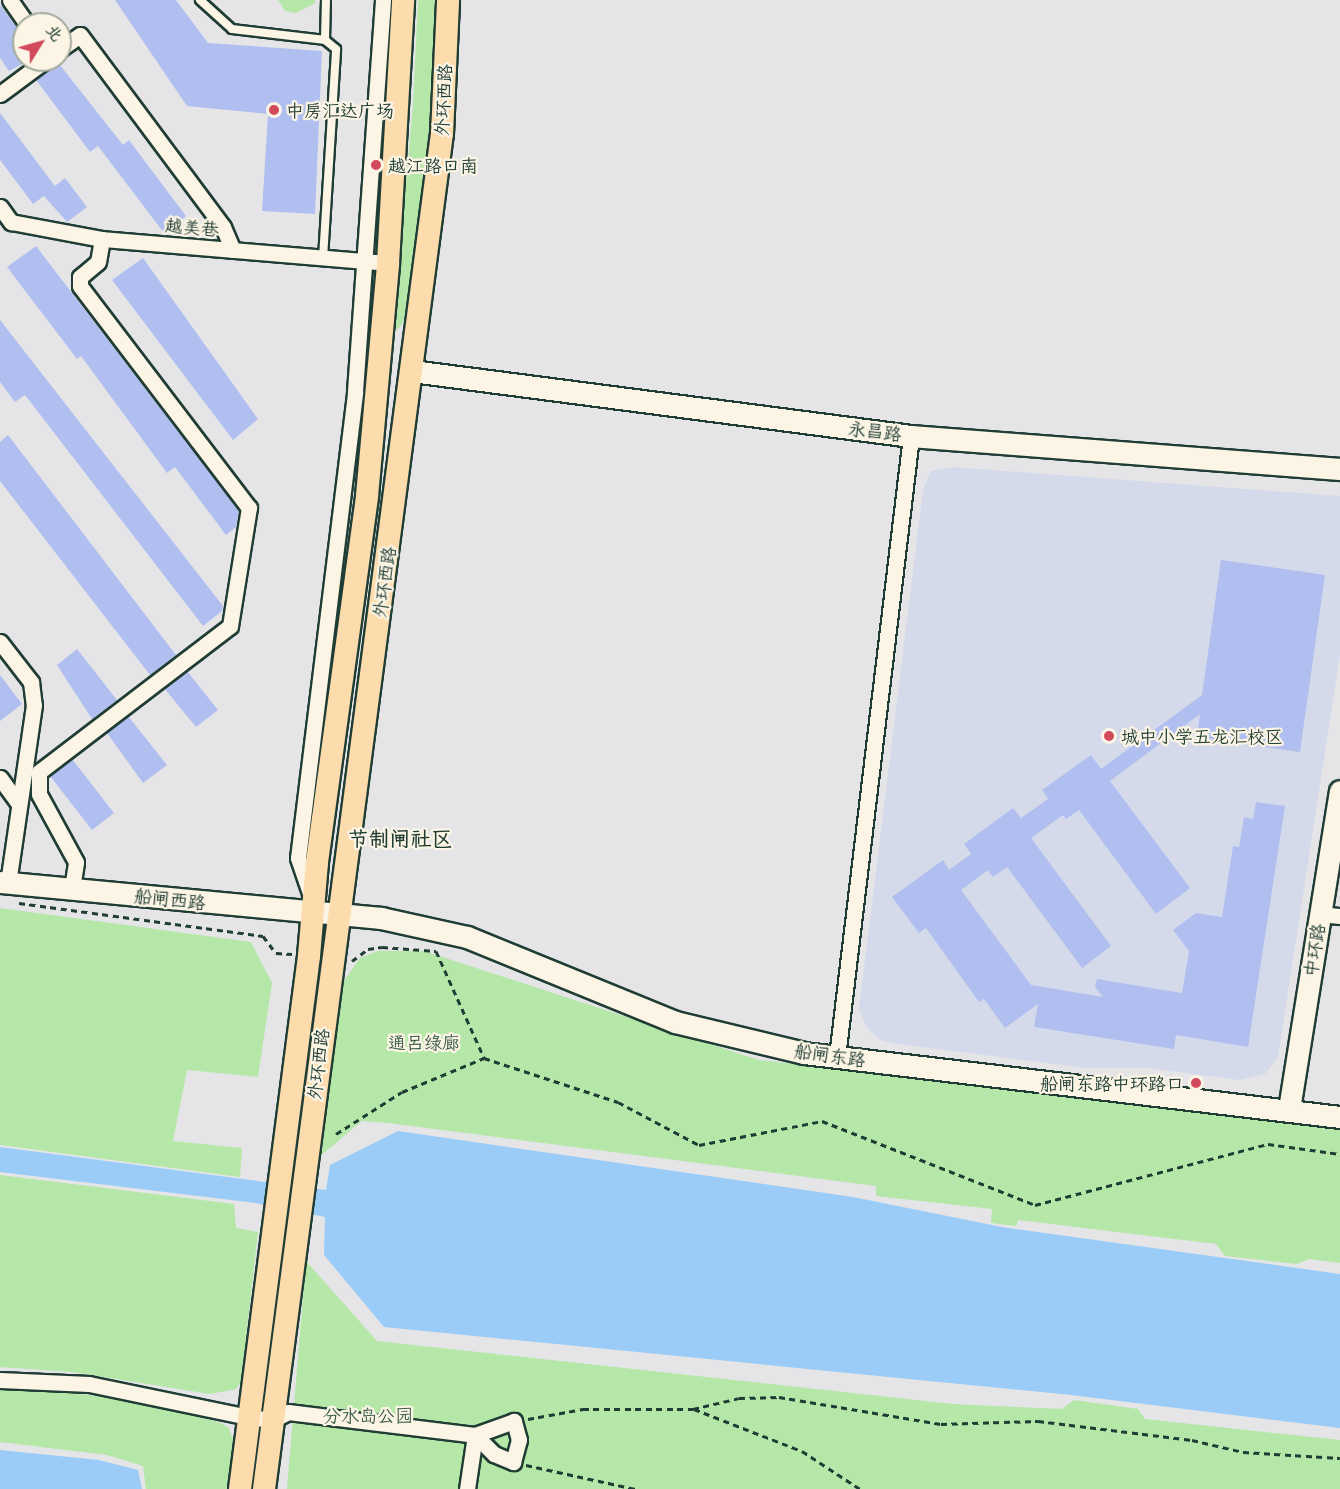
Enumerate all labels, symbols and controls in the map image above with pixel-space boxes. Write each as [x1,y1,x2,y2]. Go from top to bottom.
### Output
north arrow [12,12,72,72]
text: 北 [42,19,68,45]
street label: 外环西路 [430,63,456,137]
place label: 中房汇达广场 [286,99,394,121]
marker: 中房汇达广场 [267,103,281,117]
place label: 越江路口南 [388,154,478,176]
marker: 越江路口南 [369,158,383,172]
street label: 越美巷 [164,214,220,240]
street label: 永昌路 [847,417,903,445]
street label: 外环西路 [368,545,400,619]
place label: 城中小学五龙汇校区 [1121,725,1283,747]
marker: 城中小学五龙汇校区 [1102,729,1116,743]
district label: 节制闸社区 [348,825,452,851]
street label: 船闸西路 [133,884,207,914]
street label: 中环路 [1299,922,1329,978]
street label: 外环西路 [303,1027,333,1101]
park label: 通吕绿廊 [388,1031,460,1053]
street label: 船闸东路 [793,1039,867,1071]
place label: 船闸东路中环路口 [1040,1072,1184,1094]
marker: 船闸东路中环路口 [1189,1076,1203,1090]
park label: 分水岛公园 [323,1404,413,1426]

